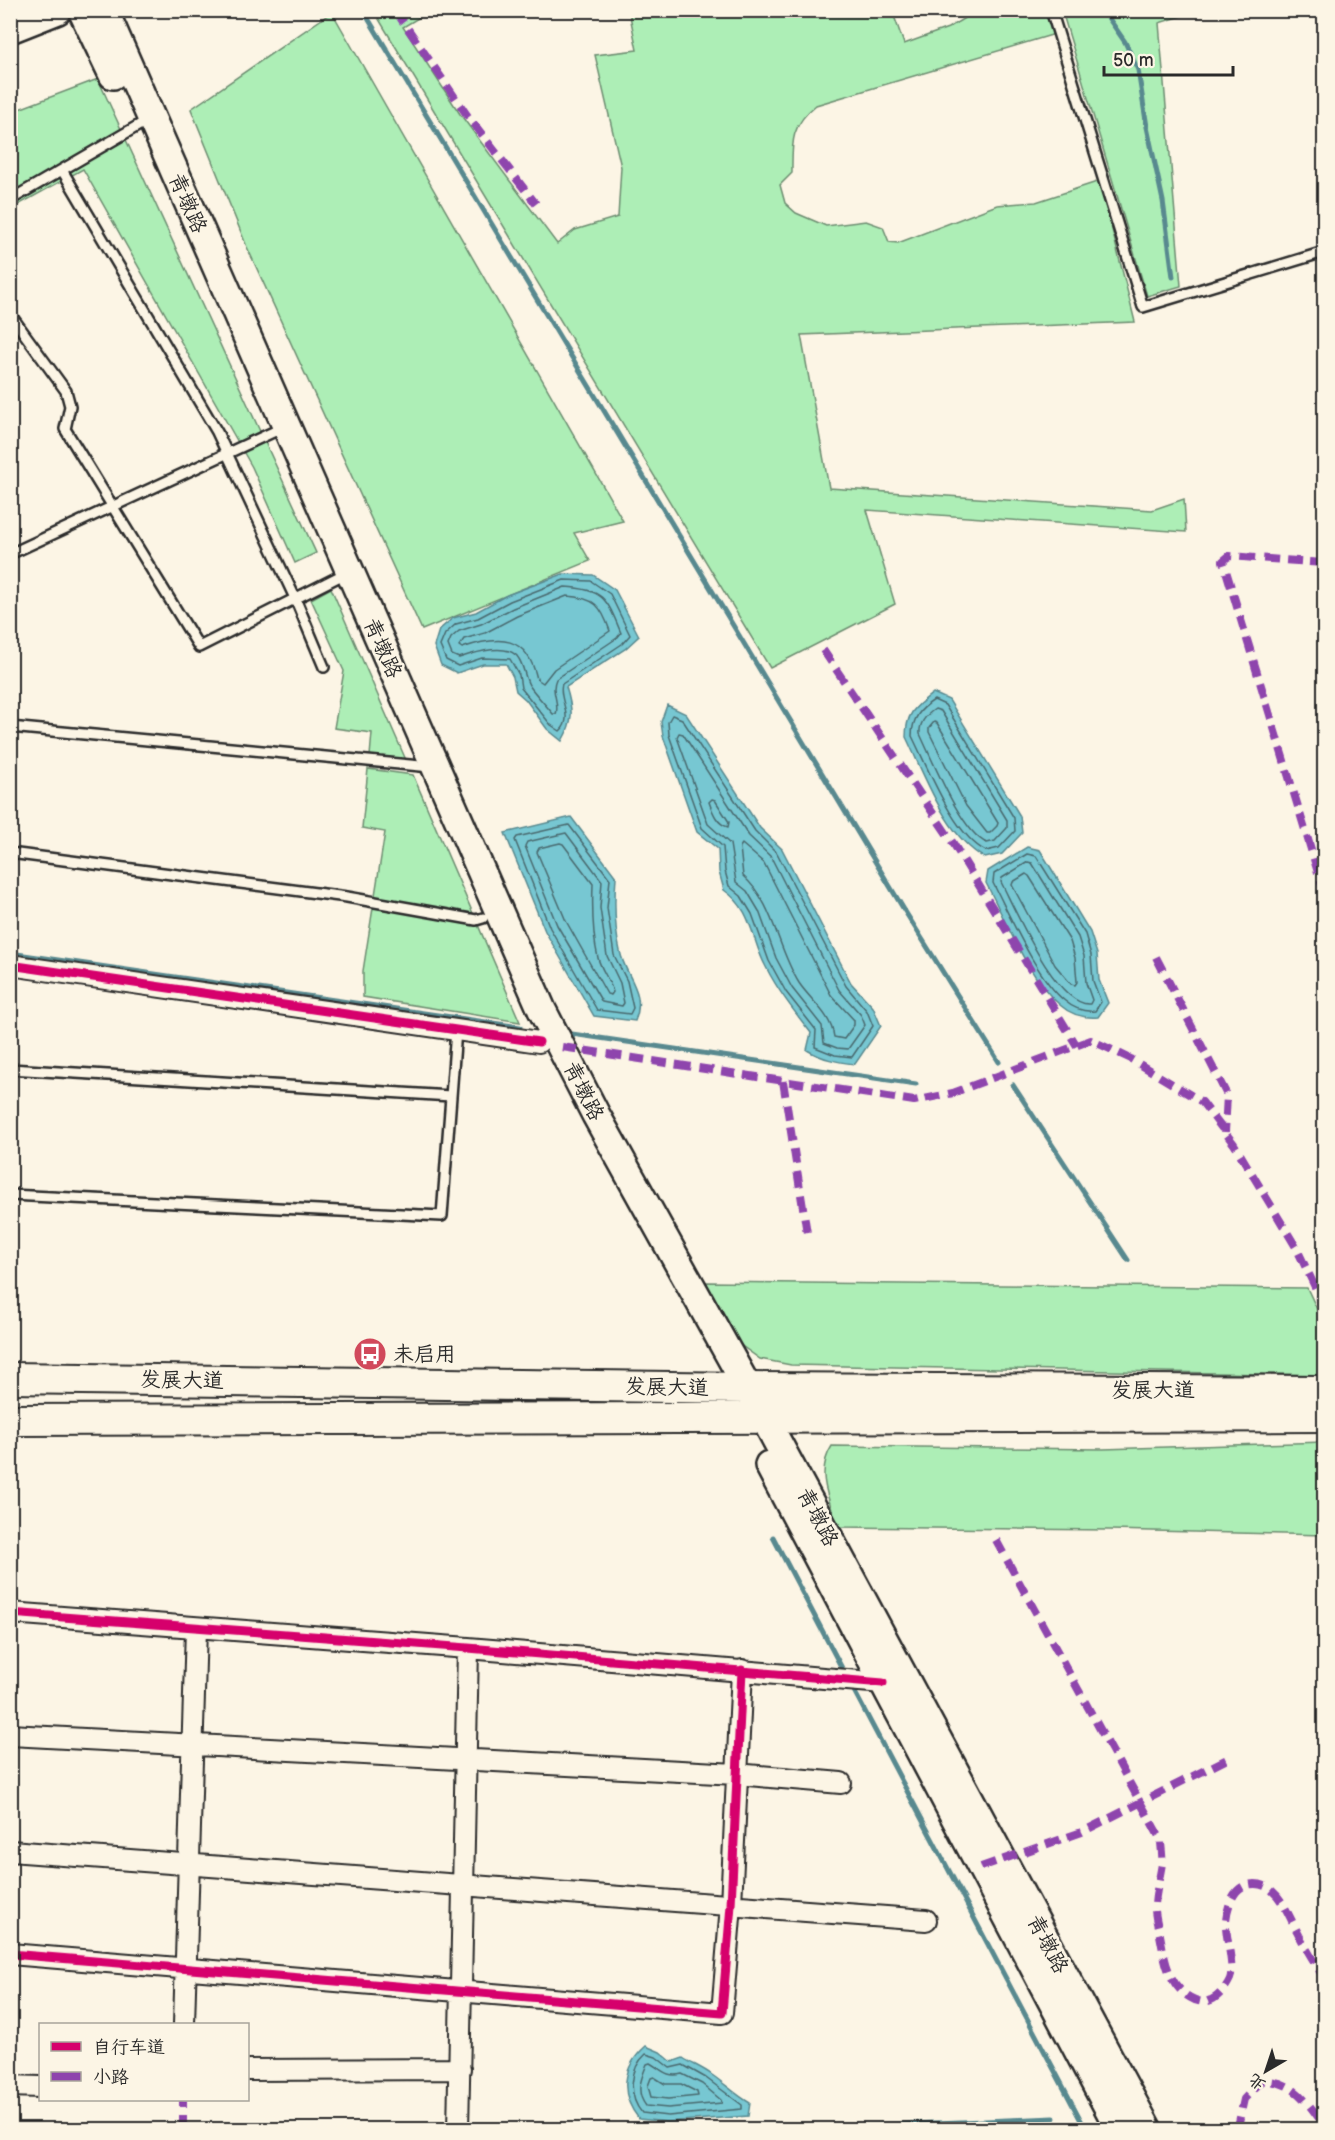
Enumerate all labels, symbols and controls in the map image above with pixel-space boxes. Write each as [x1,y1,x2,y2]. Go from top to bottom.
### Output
scale bar [1104,39,1233,77]
text: 50 m [1113,50,1154,71]
street label: 青墩路 [163,169,212,237]
street label: 青墩路 [358,614,407,682]
street label: 青墩路 [558,1057,609,1125]
bus stop icon: 未启用 [352,1336,388,1372]
place label: 未启用 [393,1342,456,1367]
street label: 发展大道 [140,1367,224,1394]
street label: 发展大道 [625,1374,709,1401]
street label: 发展大道 [1111,1378,1195,1403]
street label: 青墩路 [792,1484,843,1551]
street label: 青墩路 [1022,1911,1073,1978]
legend [39,2023,249,2101]
text: 自行车道 [93,2037,165,2058]
north arrow [1236,2041,1296,2101]
text: 小路 [93,2067,129,2088]
text: 北 [1245,2069,1270,2094]

